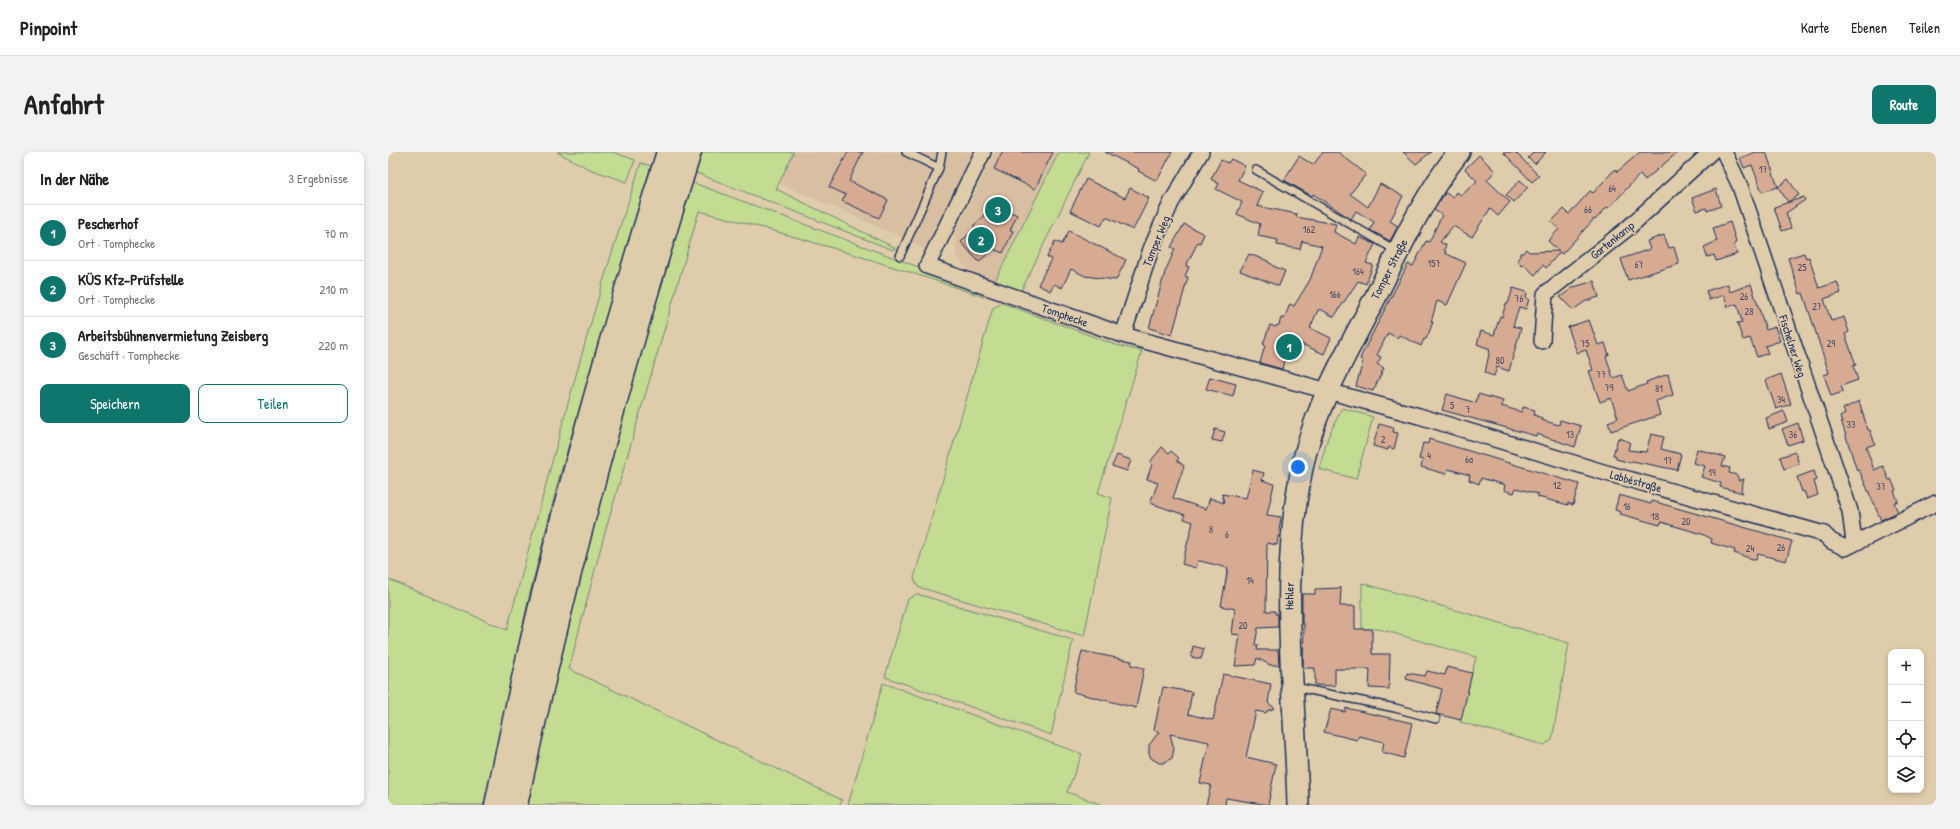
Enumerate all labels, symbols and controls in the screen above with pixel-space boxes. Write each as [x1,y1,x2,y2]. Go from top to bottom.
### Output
text: Pinpoint [20,15,77,41]
text: Karte [1801,18,1829,37]
text: Ebenen [1851,18,1887,37]
text: Teilen [1909,18,1940,37]
text: Anfahrt [24,85,104,123]
button: Route [1872,85,1936,124]
house number: 17 [1759,163,1767,176]
text: In der Nähe [40,167,109,190]
text: 3 Ergebnisse [288,169,348,187]
house number: 64 [1608,182,1616,195]
pin: 3 [985,195,1011,225]
house number: 66 [1584,203,1592,216]
text: Pescherhof [78,213,139,234]
street label: Tomper Weg [1138,213,1174,269]
street label: Gartenkamp [1586,217,1638,263]
house number: 162 [1303,223,1315,236]
text: 1 [51,224,55,242]
text: 70 m [324,224,348,242]
pin: 2 [968,225,994,255]
text: Ort · Tomphecke [78,234,155,252]
street label: Tomper Straße [1366,236,1412,302]
house number: 157 [1428,257,1440,270]
house number: 67 [1635,258,1644,271]
house number: 25 [1798,261,1807,274]
house number: 164 [1352,265,1364,278]
text: KÜS Kfz-Prüfstelle [78,269,184,290]
text: 2 [50,280,56,298]
text: 210 m [320,280,348,298]
house number: 166 [1329,288,1341,301]
text: Ort · Tomphecke [78,290,155,308]
house number: 26 [1740,290,1748,303]
house number: 76 [1515,292,1523,305]
street label: Tomphecke [1040,299,1091,331]
house number: 27 [1812,300,1822,313]
house number: 28 [1744,305,1754,318]
street label: Fischelner Weg [1775,312,1811,379]
text: Arbeitsbühnenvermietung Zeisberg [78,325,268,346]
pin: 1 [1276,332,1302,362]
text: 3 [50,336,56,354]
text: 220 m [318,336,348,354]
house number: 75 [1580,337,1590,350]
house number: 29 [1827,337,1836,350]
text: Geschäft · Tomphecke [78,346,180,364]
house number: 80 [1496,354,1505,367]
house number: 77 [1596,368,1606,381]
house number: 79 [1605,381,1614,394]
house number: 81 [1655,382,1663,395]
button: Speichern [40,384,190,423]
button: Teilen [198,384,348,423]
house number: 34 [1777,393,1785,406]
house number: 5 [1450,399,1455,412]
house number: 7 [1466,403,1471,416]
house number: 33 [1847,418,1856,431]
house number: 13 [1566,428,1575,441]
house number: 36 [1789,428,1797,441]
house number: 2 [1381,433,1386,446]
house number: 4 [1427,449,1431,462]
house number: 6a [1465,453,1473,466]
house number: 17 [1664,454,1672,467]
your location [1288,457,1308,477]
street label: Labbéstraße [1608,466,1664,497]
house number: 19 [1708,466,1716,479]
house number: 12 [1553,479,1561,492]
house number: 37 [1876,480,1886,493]
house number: 16 [1623,500,1631,513]
house number: 18 [1651,510,1659,523]
house number: 20 [1681,515,1691,528]
house number: 8 [1209,523,1213,536]
house number: 6 [1225,528,1229,541]
house number: 26 [1777,541,1785,554]
house number: 24 [1746,542,1754,555]
house number: 14 [1246,574,1254,587]
street label: Hehler [1280,581,1298,610]
house number: 20 [1238,619,1248,632]
map controls [1888,649,1924,793]
button: + [1888,649,1924,685]
button: − [1888,685,1924,721]
button: locate [1888,721,1924,757]
button: layers [1888,757,1924,793]

